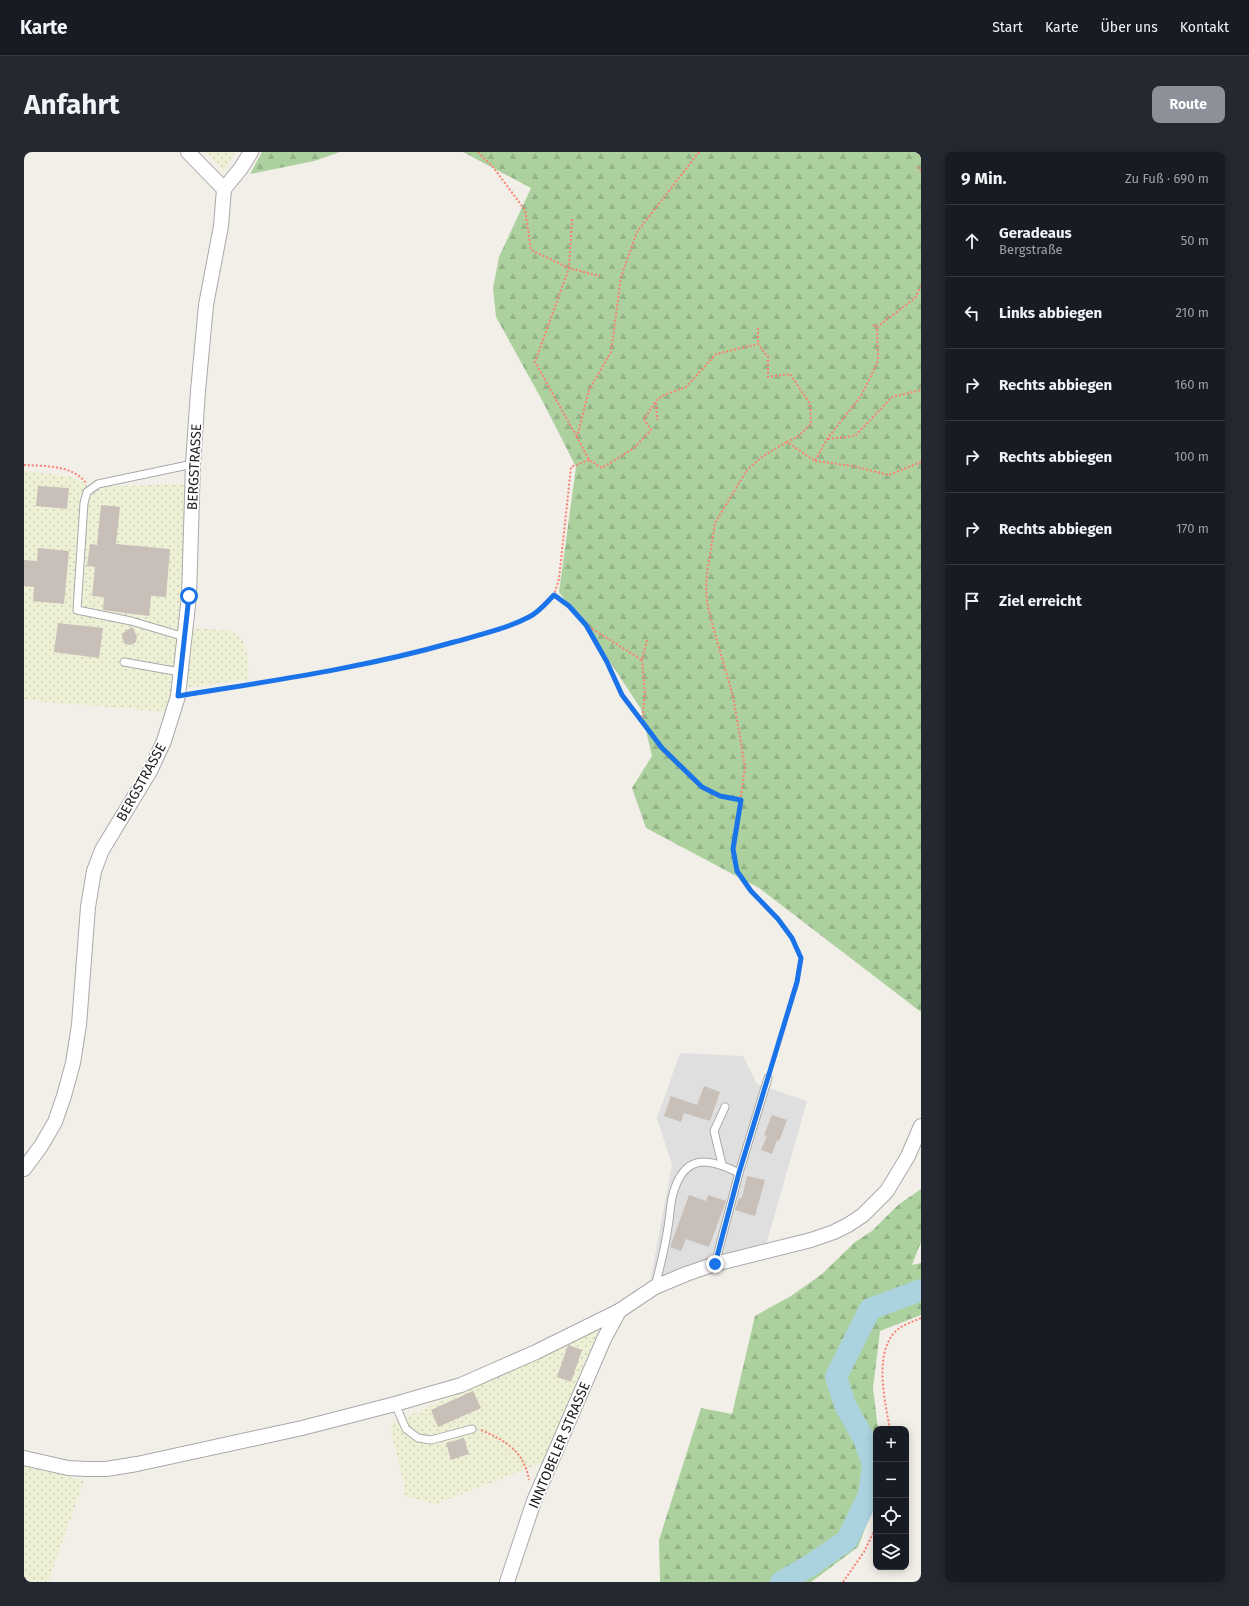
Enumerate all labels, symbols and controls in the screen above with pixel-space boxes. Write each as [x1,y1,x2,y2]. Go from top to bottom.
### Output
text: Karte [20,16,67,39]
text: Start [992,19,1023,36]
text: Karte [1045,19,1079,36]
text: Über uns [1101,19,1158,36]
text: Kontakt [1180,19,1229,36]
button: Route [1152,86,1225,123]
text: Anfahrt [24,88,120,121]
text: 9 Min. [961,168,1007,189]
text: Zu Fuß · 690 m [1125,171,1209,186]
text: Geradeaus [999,224,1072,242]
icon: ahead [961,230,983,252]
text: 50 m [1181,233,1209,248]
text: Bergstraße [999,242,1063,257]
icon: left [961,302,983,324]
text: Links abbiegen [999,304,1102,322]
text: 210 m [1175,305,1209,320]
icon: right [961,374,983,396]
text: Rechts abbiegen [999,376,1112,394]
text: 160 m [1175,377,1209,392]
street label: BERGSTRASSE [184,423,205,511]
icon: right [961,446,983,468]
text: Rechts abbiegen [999,448,1112,466]
text: 100 m [1174,449,1209,464]
icon: right [961,518,983,540]
text: Rechts abbiegen [999,520,1112,538]
text: 170 m [1176,521,1209,536]
route start [180,587,198,605]
icon: arrive [961,590,983,612]
text: Ziel erreicht [999,592,1082,610]
street label: BERGSTRASSE [113,740,170,824]
route end [706,1255,724,1273]
street label: INNTOBELER STRASSE [525,1379,594,1511]
map controls [873,1426,909,1570]
button: + [873,1426,909,1462]
button: − [873,1462,909,1498]
button: locate [873,1498,909,1534]
button: layers [873,1534,909,1570]

